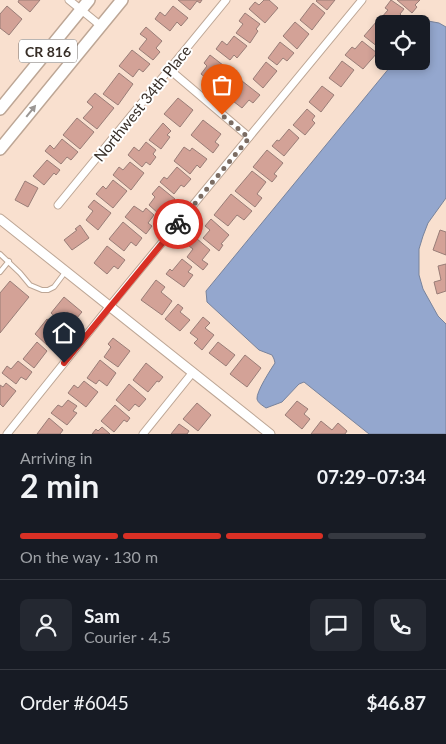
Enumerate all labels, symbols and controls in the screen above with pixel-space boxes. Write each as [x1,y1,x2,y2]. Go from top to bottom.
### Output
map controls [375,15,430,70]
button: locate [375,15,430,70]
road number: CR 816 [19,40,77,62]
street label: Northwest 34th Place [90,41,194,165]
pin [201,64,243,115]
icon: bag [208,71,236,99]
one-way arrow [25,105,36,118]
courier [153,199,203,249]
icon: bike [164,210,192,238]
pin [43,312,85,363]
icon: home [50,319,78,347]
text: Arriving in [20,448,93,467]
text: 07:29–07:34 [317,465,426,488]
text: 2 min [20,466,99,505]
text: On the way · 130 m [20,547,158,566]
button: person [20,599,72,651]
button: chat [310,599,362,651]
button: phone [374,599,426,651]
text: Sam [84,604,120,627]
text: Courier · 4.5 [84,627,171,646]
text: Order #6045 [20,691,129,714]
text: $46.87 [366,691,426,714]

